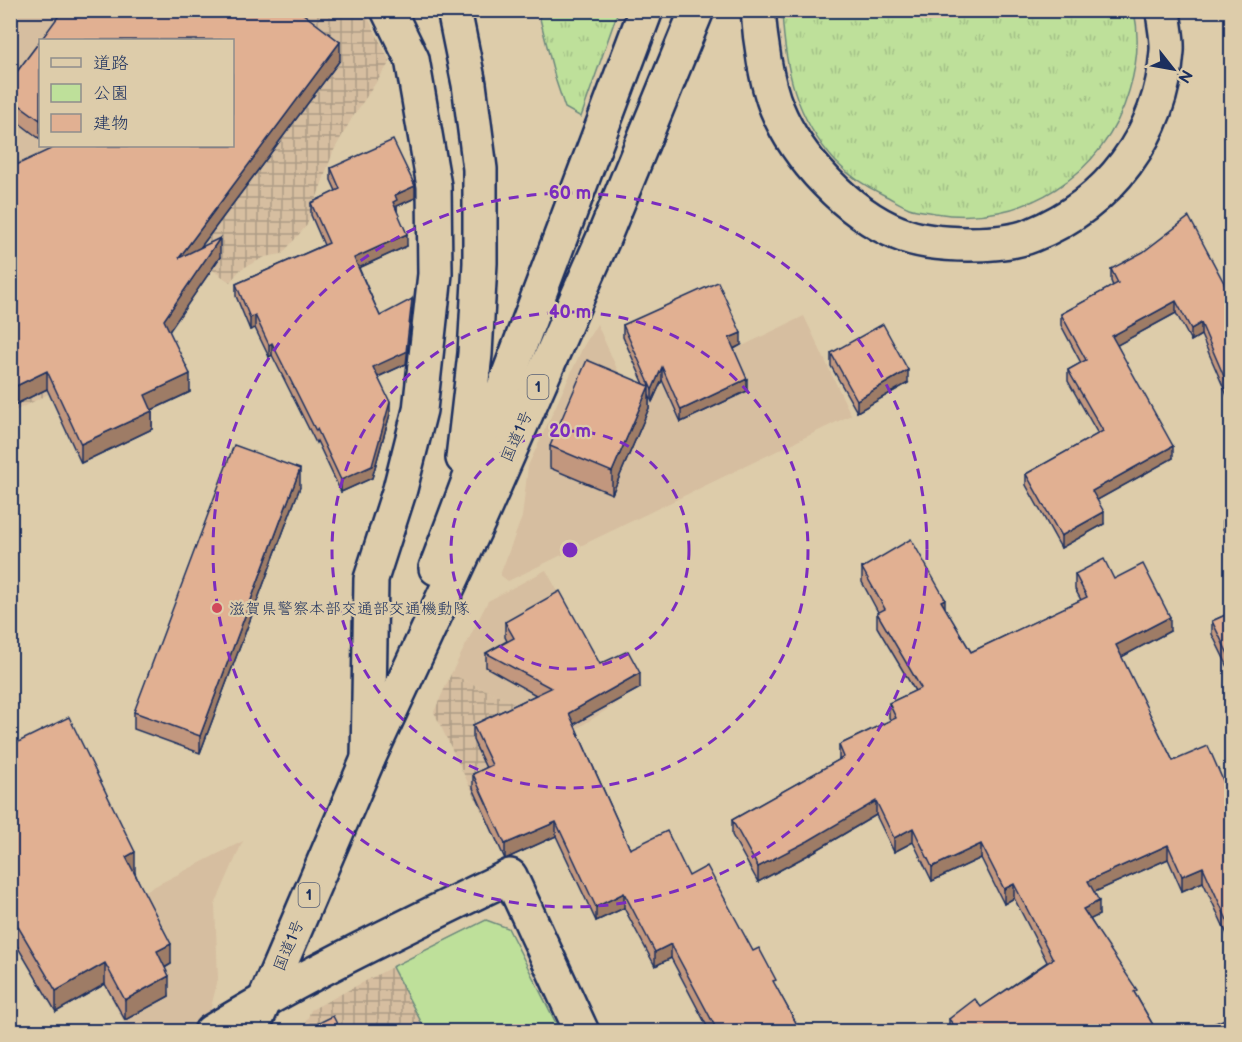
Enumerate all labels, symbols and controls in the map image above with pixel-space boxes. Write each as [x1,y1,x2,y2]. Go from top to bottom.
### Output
legend [39,39,234,147]
north arrow [1143,39,1203,99]
text: 道路 [93,53,129,74]
text: N [1173,66,1196,86]
text: 公園 [93,83,129,104]
text: 建物 [93,113,129,134]
text: 60 m [549,183,591,204]
text: 40 m [549,302,591,323]
road number: 1 [528,375,548,399]
street label: 国道1号 [498,408,537,465]
text: 20 m [549,421,591,442]
centre of rings [560,540,580,560]
place label: 滋賀県警察本部交通部交通機動隊 [229,600,470,619]
marker: 滋賀県警察本部交通部交通機動隊 [210,601,224,615]
road number: 1 [298,883,320,907]
street label: 国道1号 [270,917,309,974]

